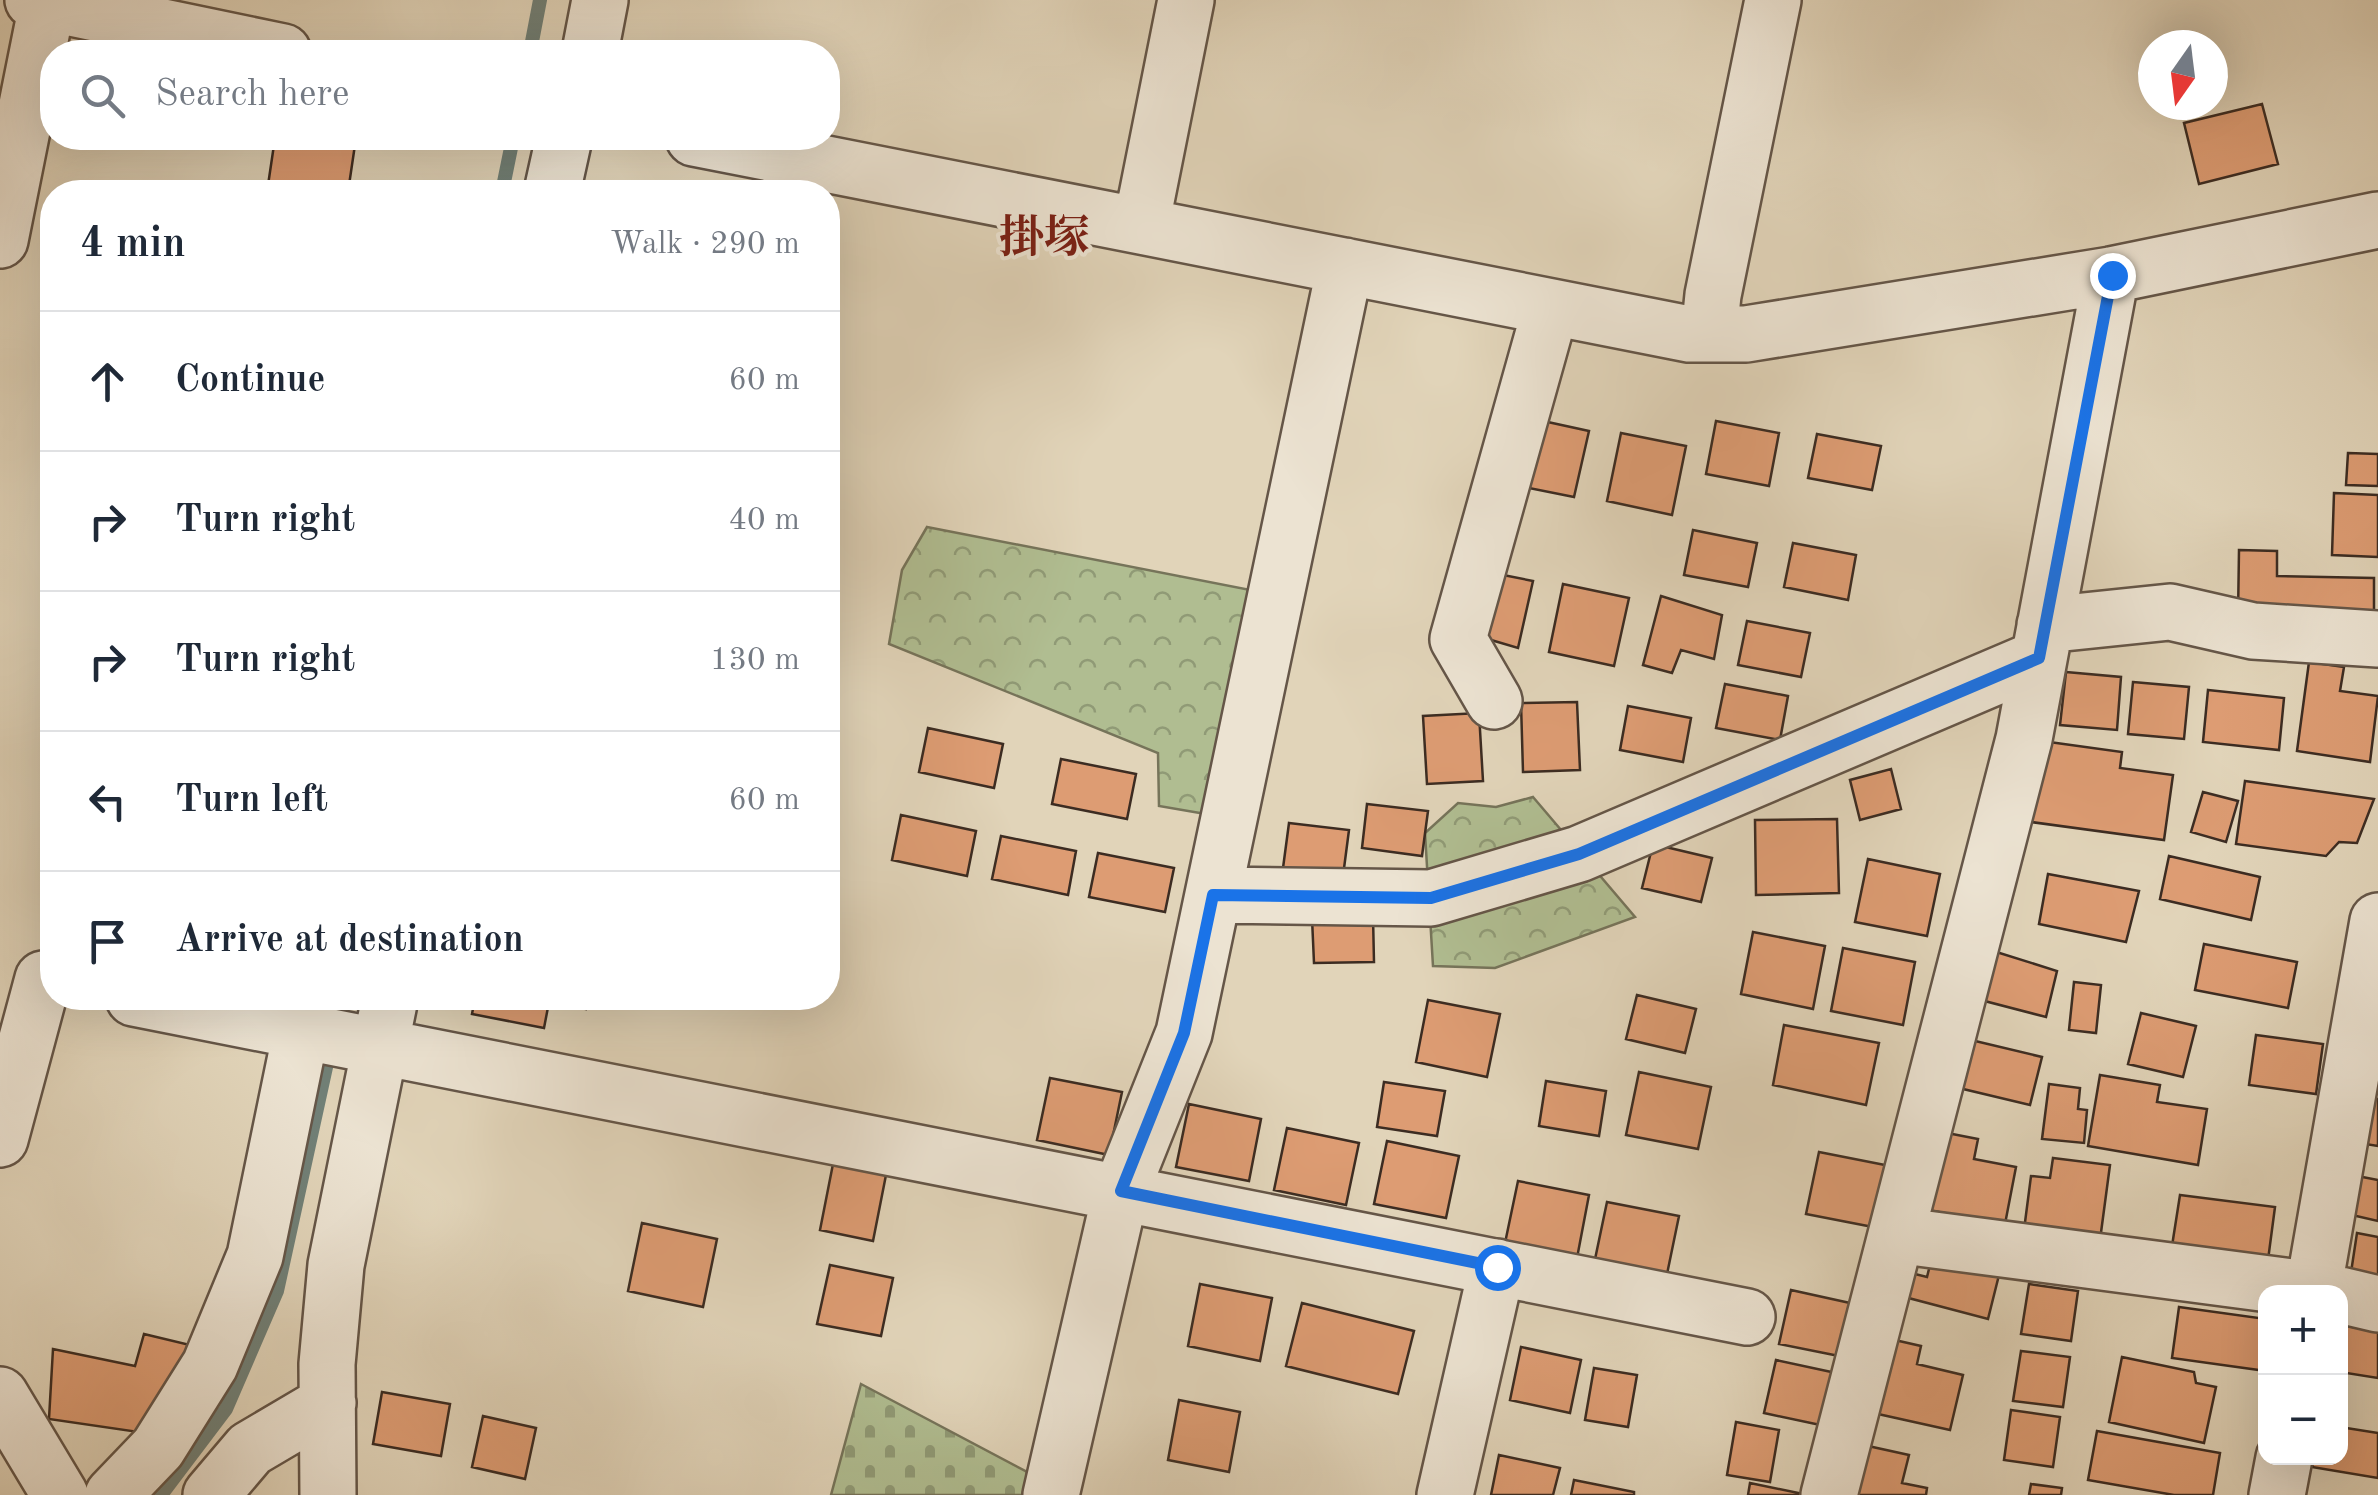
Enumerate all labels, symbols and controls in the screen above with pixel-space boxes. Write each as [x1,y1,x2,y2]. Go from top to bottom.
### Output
north arrow [2138,30,2228,120]
search box [40,40,840,150]
icon: search [75,68,130,123]
text: Search here [155,76,350,114]
district label: 掛塚 [999,213,1089,263]
text: 4 min [80,224,186,266]
text: Walk · 290 m [610,229,800,261]
route end [2090,253,2136,299]
icon: ahead [80,354,135,409]
text: Continue [175,362,325,400]
text: 60 m [729,365,800,397]
icon: right [80,494,135,549]
text: Turn right [175,502,355,540]
text: 40 m [729,505,800,537]
icon: right [80,634,135,689]
text: Turn right [175,642,355,680]
text: 130 m [710,645,800,677]
icon: left [80,774,135,829]
text: Turn left [175,782,328,820]
text: 60 m [729,785,800,817]
icon: arrive [80,914,135,969]
text: Arrive at destination [175,922,524,960]
route start [1475,1245,1521,1291]
map controls [2258,1285,2348,1465]
button: + [2258,1285,2348,1375]
button: − [2258,1375,2348,1465]

